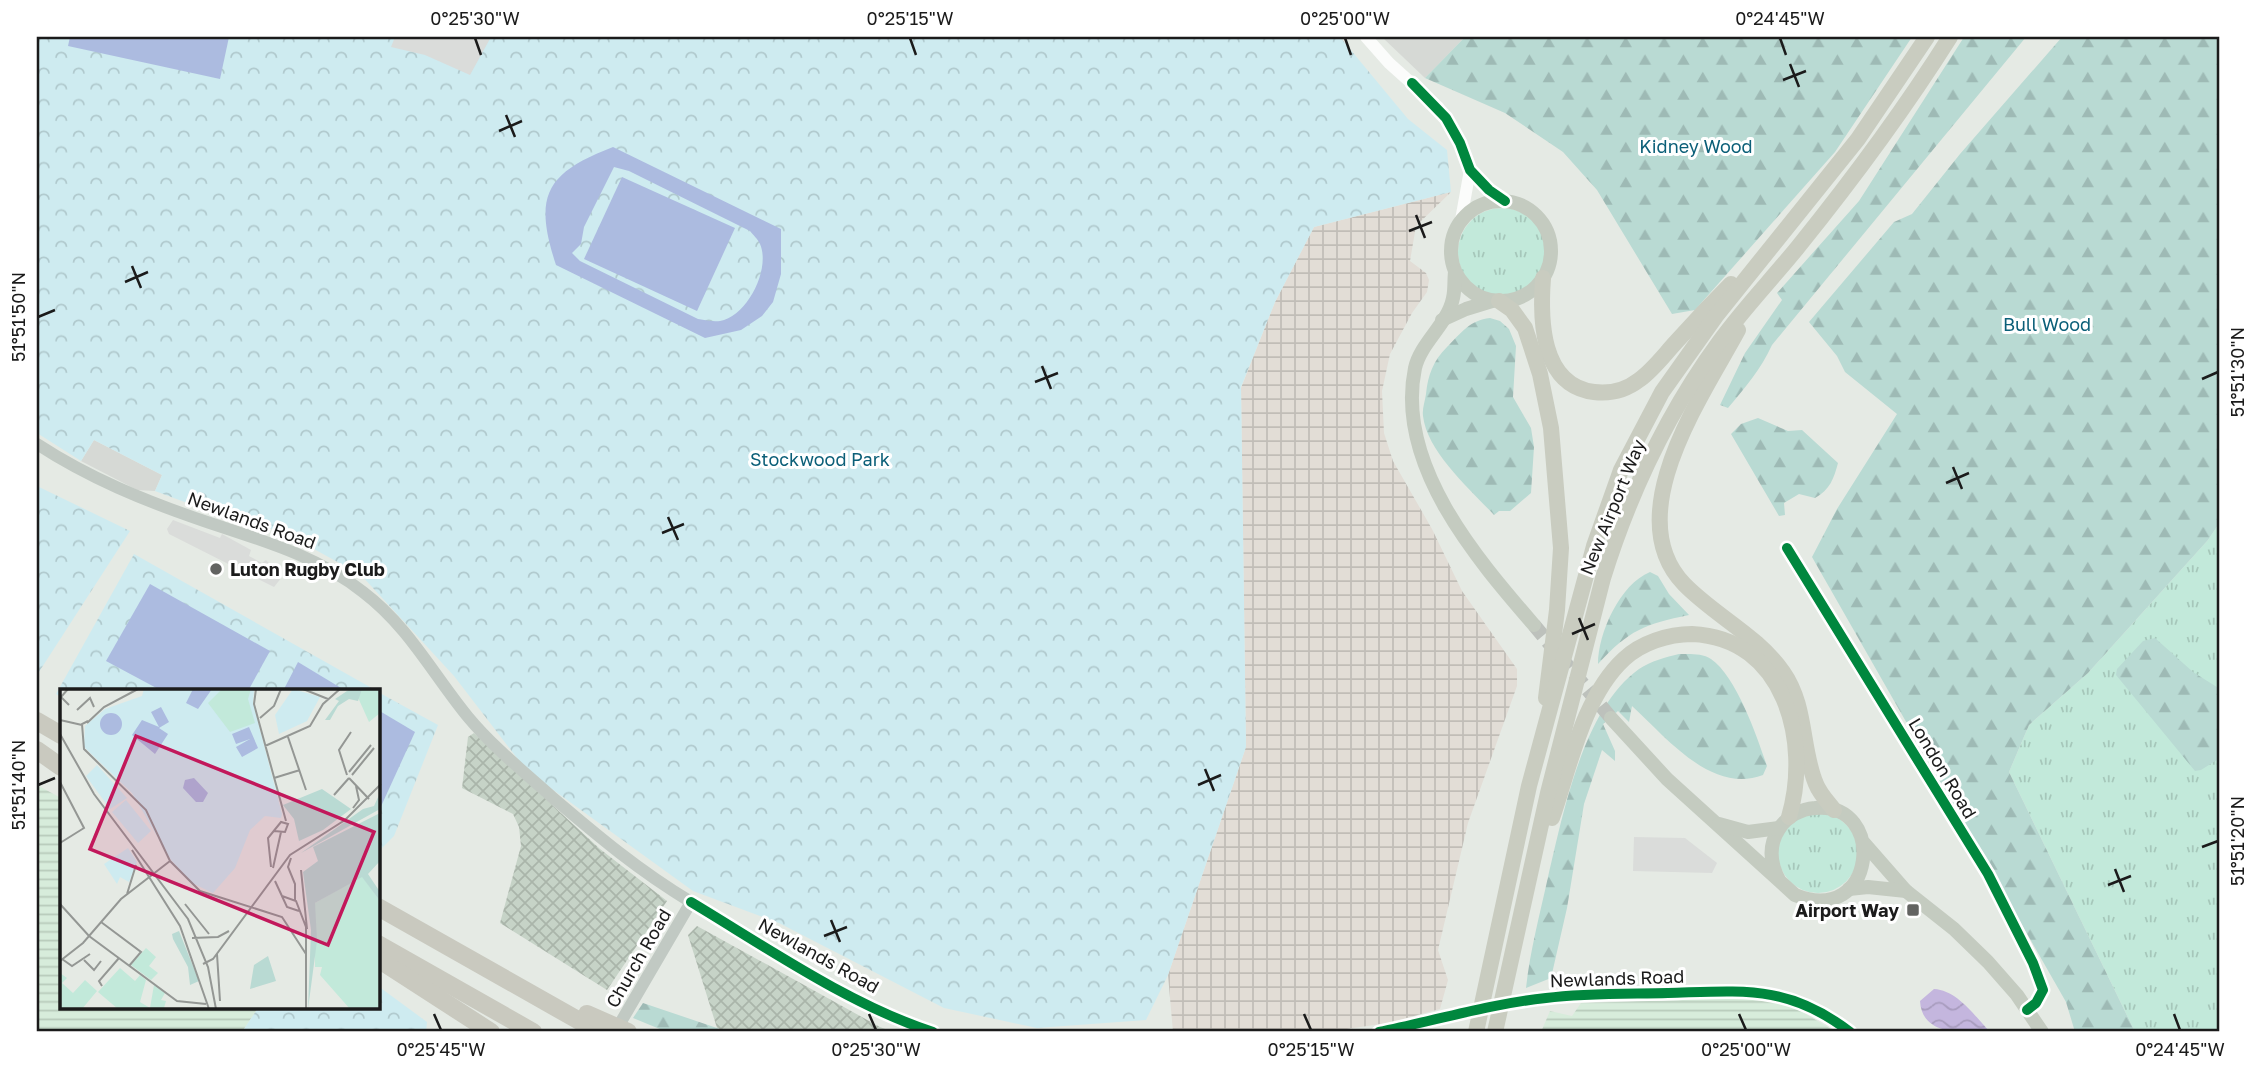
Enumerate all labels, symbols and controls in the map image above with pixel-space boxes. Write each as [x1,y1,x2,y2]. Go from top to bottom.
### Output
text: 0°25'30"W [430,7,520,29]
text: 0°25'15"W [867,7,953,29]
text: 0°25'00"W [1300,7,1390,29]
text: 0°24'45"W [1735,7,1825,29]
park label: Kidney Wood [1639,135,1753,157]
text: 51°51'50"N [7,272,29,362]
park label: Bull Wood [2003,313,2091,335]
text: 51°51'30"N [2226,327,2248,417]
street label: New Airport Way [1575,436,1649,578]
park label: Stockwood Park [750,448,890,470]
street label: Newlands Road [185,487,319,553]
place label: Luton Rugby Club [230,558,385,580]
marker: Luton Rugby Club [208,561,224,577]
inset map [60,689,380,1010]
street label: London Road [1904,714,1982,822]
text: 51°51'40"N [7,740,29,830]
text: 51°51'20"N [2226,796,2248,886]
place label: Airport Way [1795,899,1899,921]
marker: Airport Way [1905,902,1921,918]
street label: Church Road [601,905,675,1011]
street label: Newlands Road [755,913,883,997]
street label: Newlands Road [1549,965,1685,991]
text: 0°25'45"W [396,1038,486,1060]
text: 0°25'30"W [831,1038,921,1060]
text: 0°25'15"W [1268,1038,1354,1060]
text: 0°25'00"W [1701,1038,1791,1060]
text: 0°24'45"W [2135,1038,2225,1060]

